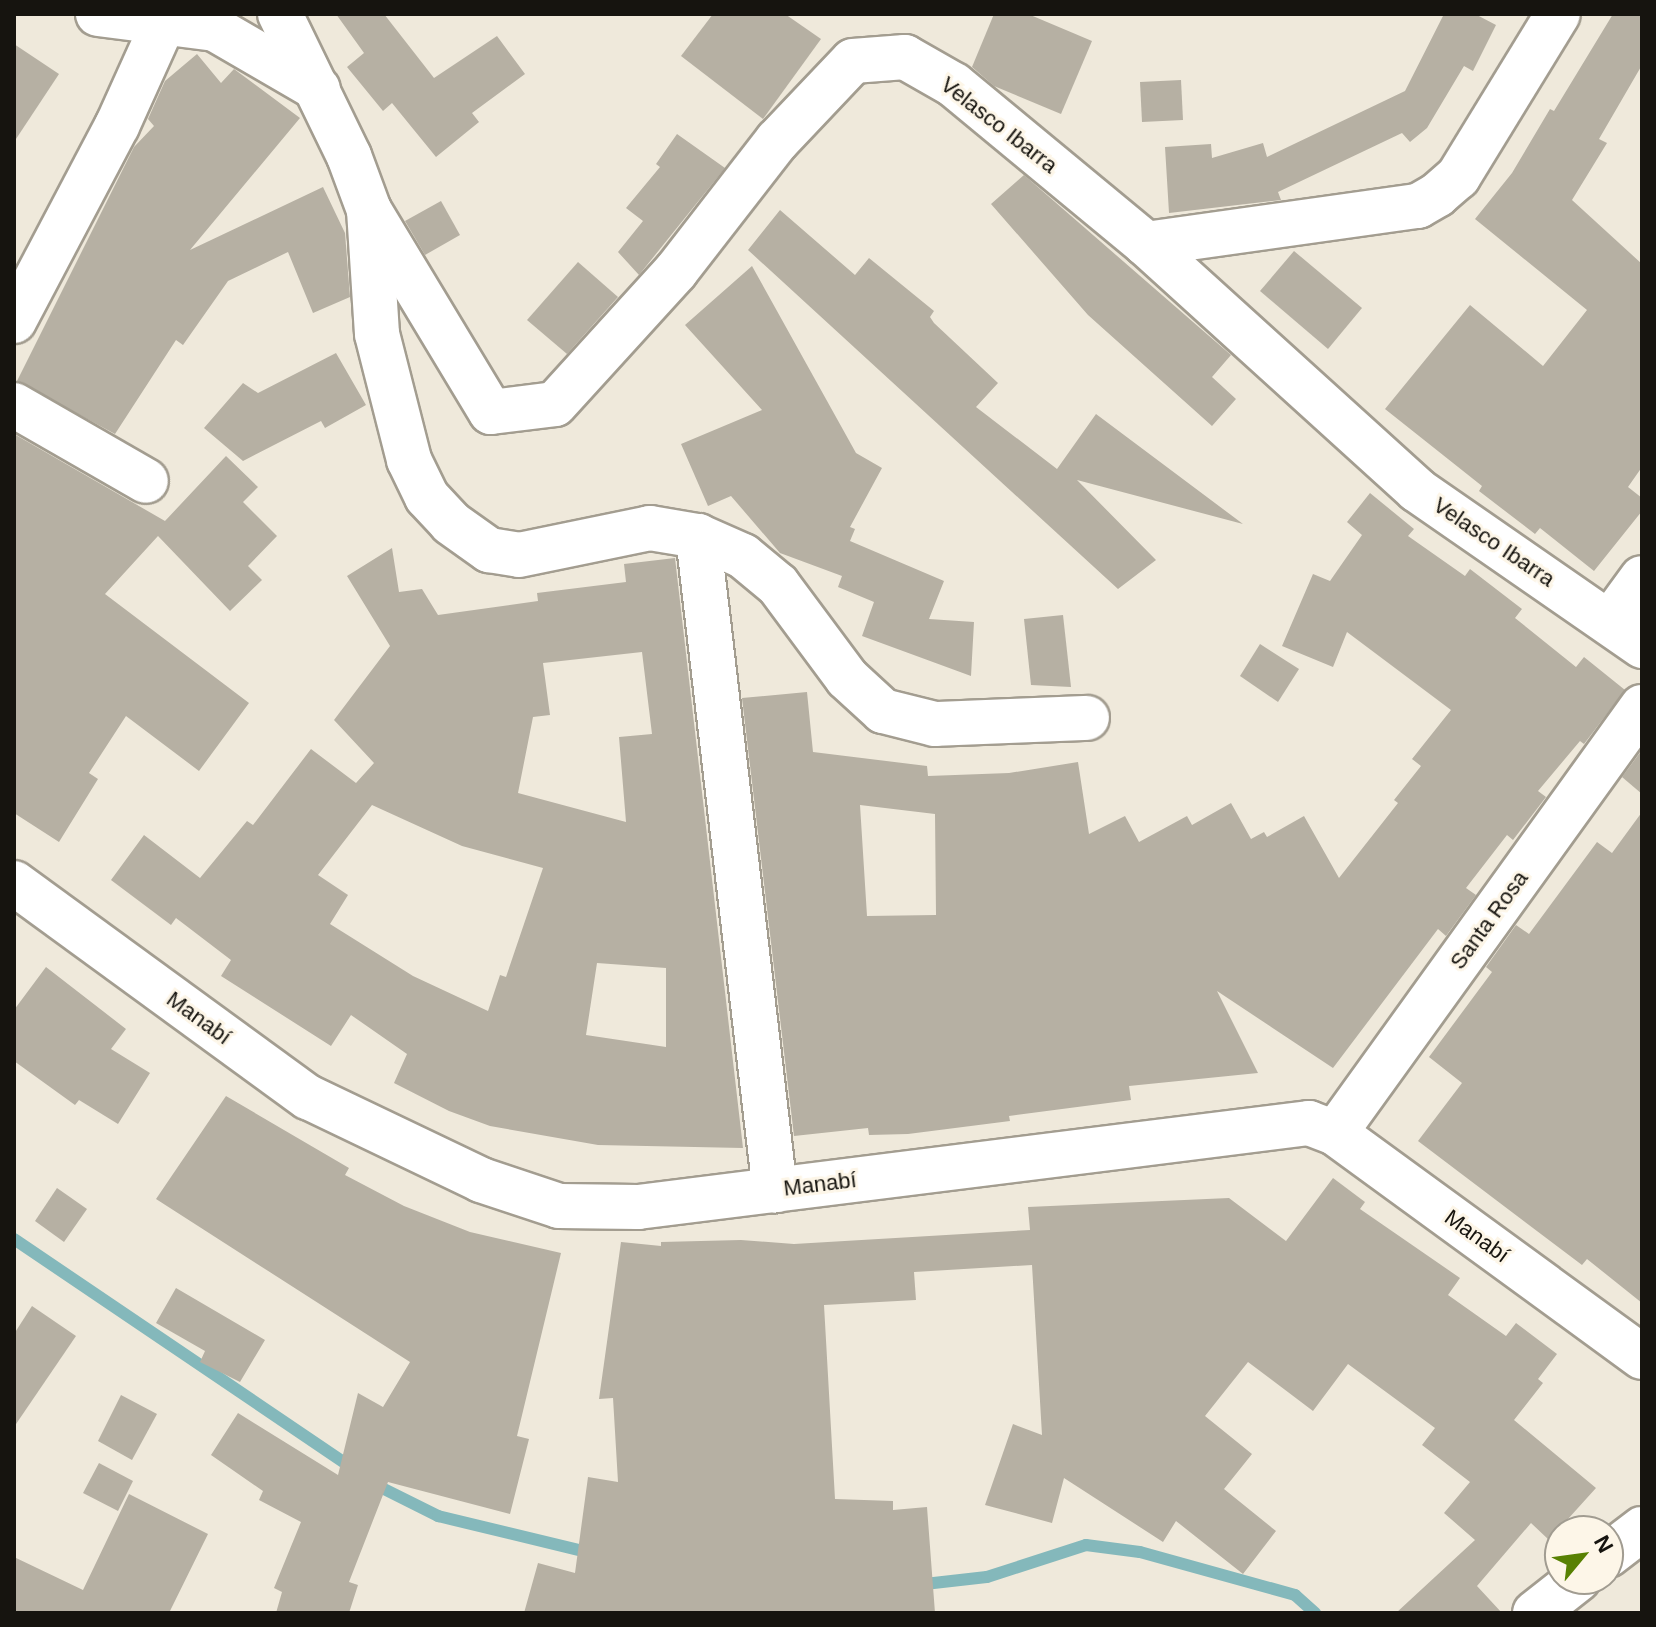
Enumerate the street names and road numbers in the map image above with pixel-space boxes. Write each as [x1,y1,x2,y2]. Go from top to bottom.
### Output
street label: Velasco Ibarra [935,71,1063,179]
street label: Velasco Ibarra [1428,492,1560,592]
street label: Santa Rosa [1445,866,1533,974]
street label: Manabí [162,986,236,1050]
street label: Manabí [782,1166,858,1202]
street label: Manabí [1440,1204,1514,1268]

